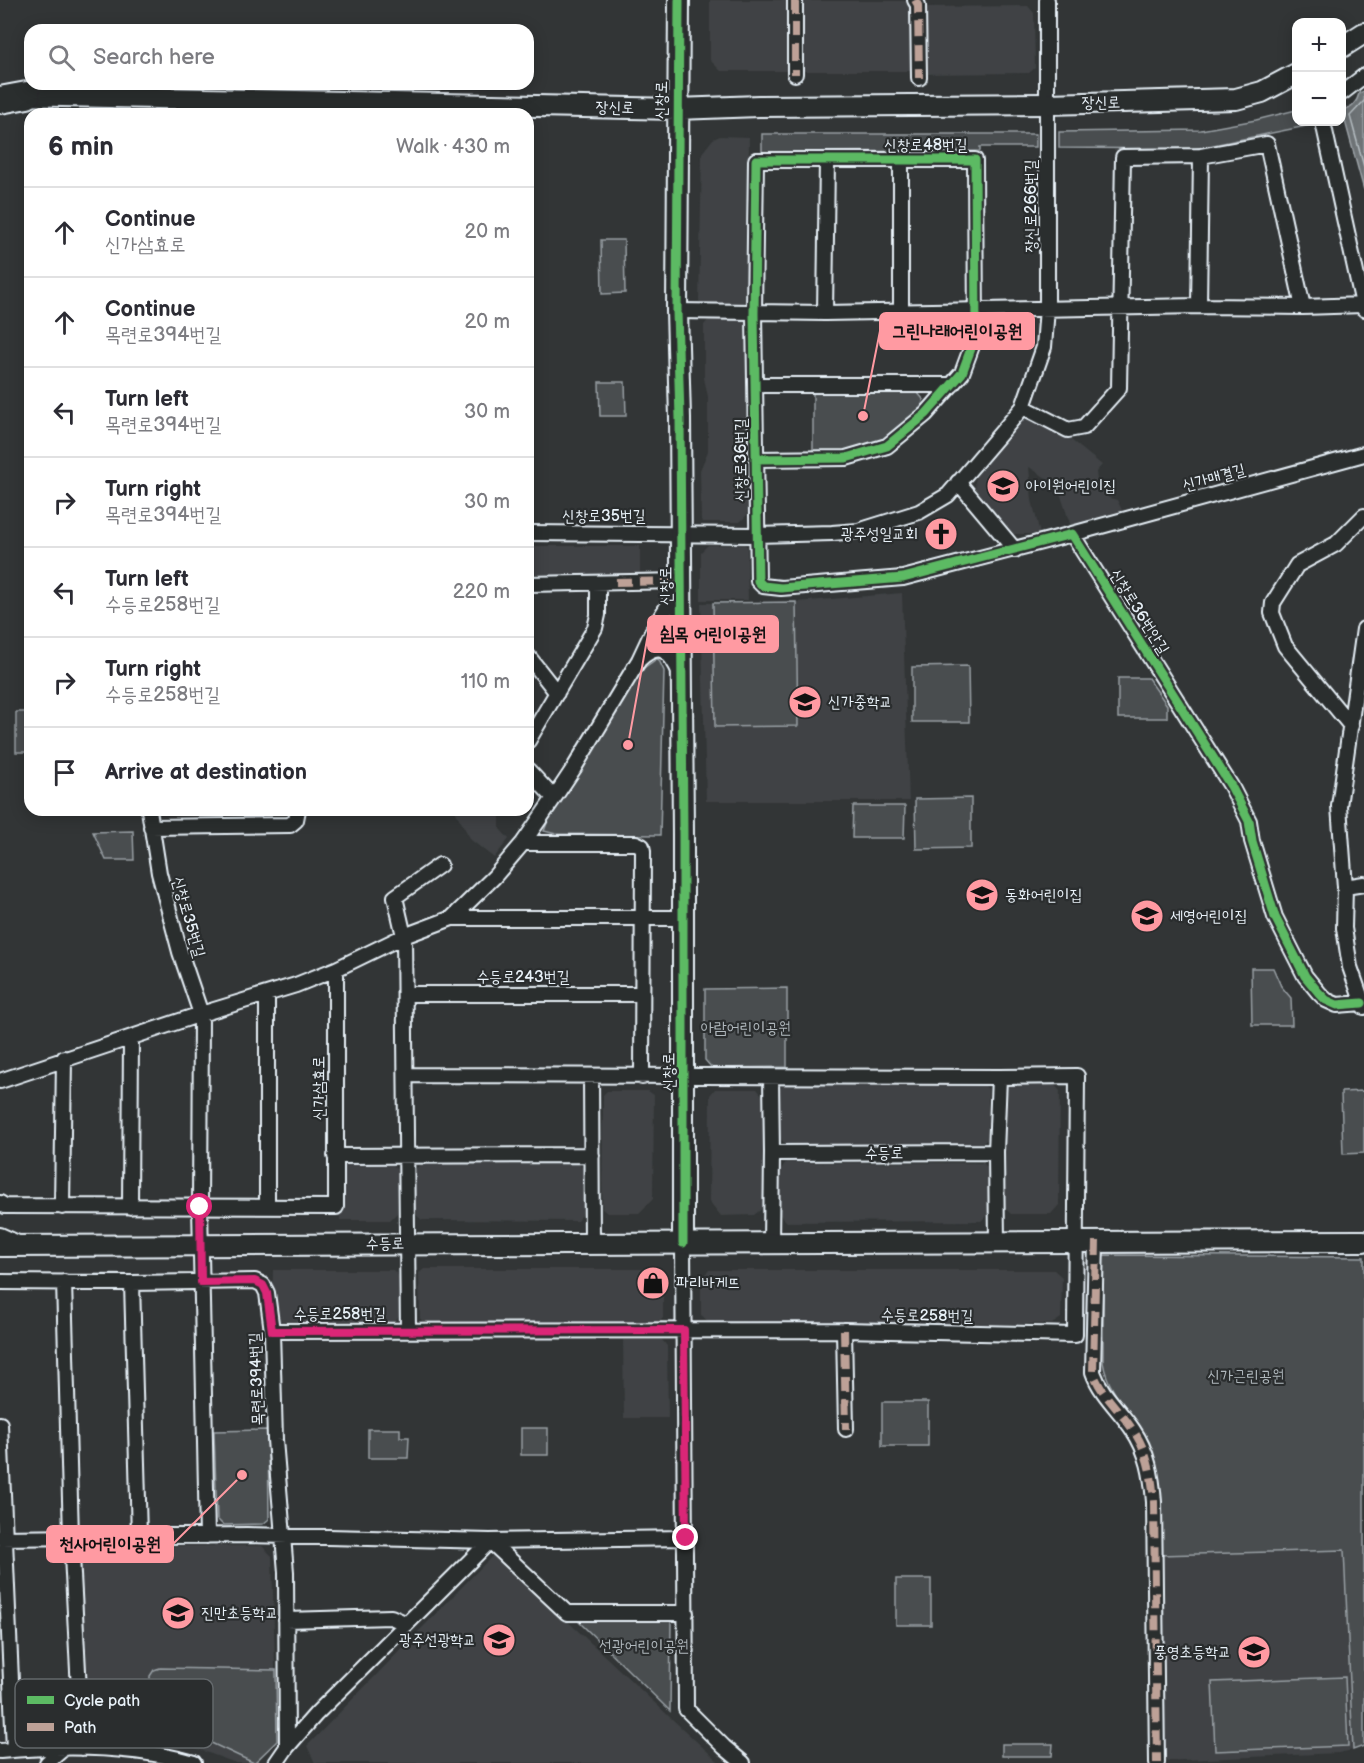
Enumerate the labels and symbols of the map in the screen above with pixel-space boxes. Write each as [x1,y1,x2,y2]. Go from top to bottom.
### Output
street label: 신창로 [652,81,672,119]
street label: 장신로 [1082,93,1120,113]
street label: 장신로 [596,98,634,118]
street label: 신창로48번길 [884,136,968,155]
street label: 장신로266번길 [1022,159,1041,253]
callout: 그린나래어린이공원 [880,313,1034,349]
text: 그린나래어린이공원 [892,321,1022,342]
street label: 신창로36번길 [732,418,751,502]
street label: 신가매결길 [1180,460,1248,496]
school or university icon: 아이원어린이집 [985,468,1021,504]
place label: 아이원어린이집 [1026,477,1116,496]
street label: 신창로35번길 [562,507,646,526]
church icon: 광주성일교회 [923,516,959,552]
place label: 광주성일교회 [841,525,918,544]
street label: 신창로36번안길 [1105,566,1173,658]
street label: 신창로 [657,567,676,605]
callout: 쉼목 어린이공원 [648,616,778,652]
text: 쉼목 어린이공원 [660,624,766,645]
school or university icon: 신가중학교 [787,684,823,720]
place label: 신가중학교 [828,693,892,712]
street label: 신창로35번길 [167,874,209,960]
school or university icon: 동화어린이집 [964,877,1000,913]
place label: 동화어린이집 [1005,886,1082,905]
school or university icon: 세영어린이집 [1129,898,1165,934]
place label: 세영어린이집 [1170,907,1247,926]
street label: 수등로243번길 [476,968,570,987]
park label: 아람어린이공원 [701,1019,791,1038]
street label: 신창로 [660,1053,679,1091]
street label: 신가삼효로 [310,1056,329,1120]
street label: 수등로 [865,1144,903,1163]
route start [186,1193,212,1219]
street label: 수등로 [366,1234,404,1254]
shop icon: 파리바게뜨 [635,1265,671,1301]
place label: 파리바게뜨 [676,1274,740,1293]
street label: 수등로258번길 [294,1305,386,1324]
street label: 수등로258번길 [881,1306,973,1326]
street label: 목련로394번길 [246,1332,268,1426]
park label: 신가근린공원 [1207,1367,1285,1386]
route end [672,1524,698,1550]
callout: 천사어린이공원 [47,1526,173,1562]
text: 천사어린이공원 [59,1534,161,1555]
school or university icon: 진만초등학교 [160,1595,196,1631]
place label: 진만초등학교 [201,1604,278,1623]
school or university icon: 광주선광학교 [481,1622,517,1658]
place label: 광주선광학교 [399,1631,476,1650]
school or university icon: 풍영초등학교 [1236,1634,1272,1670]
park label: 선광어린이공원 [599,1637,689,1656]
place label: 풍영초등학교 [1154,1643,1231,1662]
legend [15,1679,213,1748]
text: Cycle path [64,1692,140,1711]
text: Path [64,1719,96,1738]

